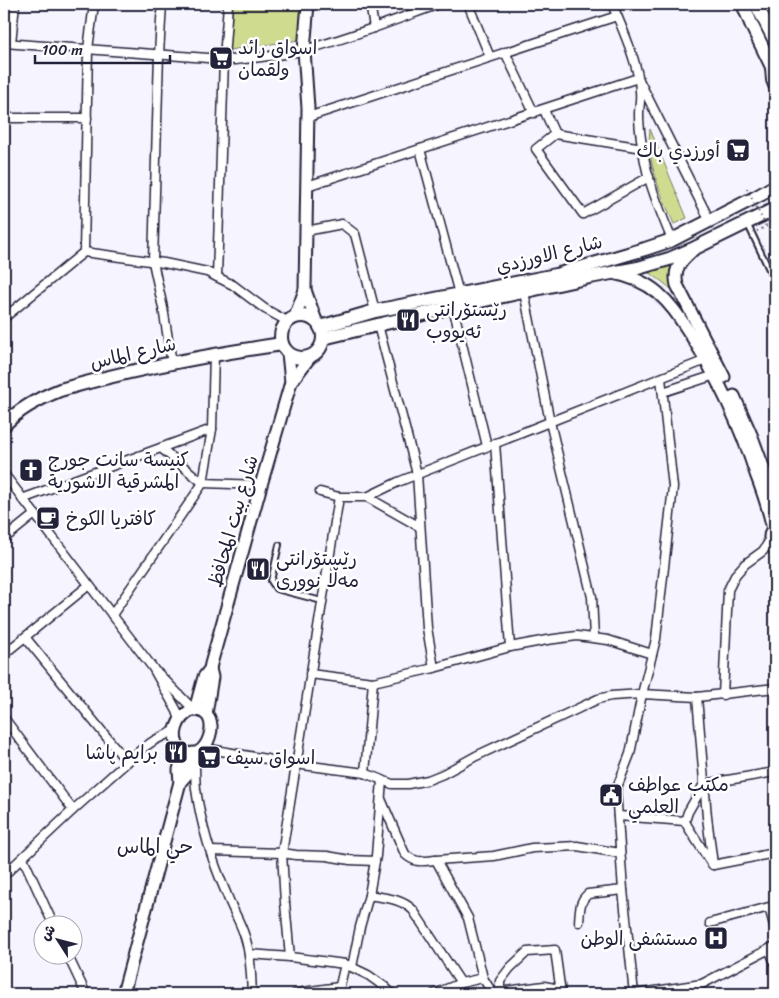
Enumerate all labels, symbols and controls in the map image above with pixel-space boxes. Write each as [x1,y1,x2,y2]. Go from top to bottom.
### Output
place label: اسواق رائد ولقمان [238,31,317,86]
scale bar [35,32,170,64]
text: 100 m [42,37,83,63]
supermarket icon: اسواق رائد ولقمان [208,45,234,71]
place label: أورزدي باك [636,134,720,167]
supermarket icon: أورزدي باك [725,137,751,163]
street label: شارع الاورزدي [492,225,606,283]
place label: رێستۆرانتی ئەیووب [426,293,507,348]
restaurant icon: رێستۆرانتی ئەیووب [395,307,421,333]
street label: شارع الماس [87,327,179,379]
place label: كنيسة سانت جورج المشرقية الاشورية [48,443,189,498]
street label: شارع بيت المحافظ [198,451,268,591]
church icon: كنيسة سانت جورج المشرقية الاشورية [18,457,44,483]
place label: كافتريا الكوخ [66,502,156,535]
cafe icon: كافتريا الكوخ [35,505,61,531]
place label: رێستۆرانتی مەڵا نووری [276,542,359,597]
restaurant icon: رێستۆرانتی مەڵا نووری [245,556,271,582]
place label: برایم پاشا [85,736,158,769]
restaurant icon: برایم پاشا [163,739,189,765]
place label: اسواق سيف [226,741,315,774]
supermarket icon: اسواق سيف [196,744,222,770]
place label: مكتب عواطف العلمي [628,768,729,823]
public building icon: مكتب عواطف العلمي [598,782,624,808]
district label: حي الماس [117,829,193,864]
north arrow [32,916,82,966]
text: ش [33,919,63,946]
place label: مستشفى الوطن [580,922,698,955]
hospital icon: مستشفى الوطن [703,925,729,951]

